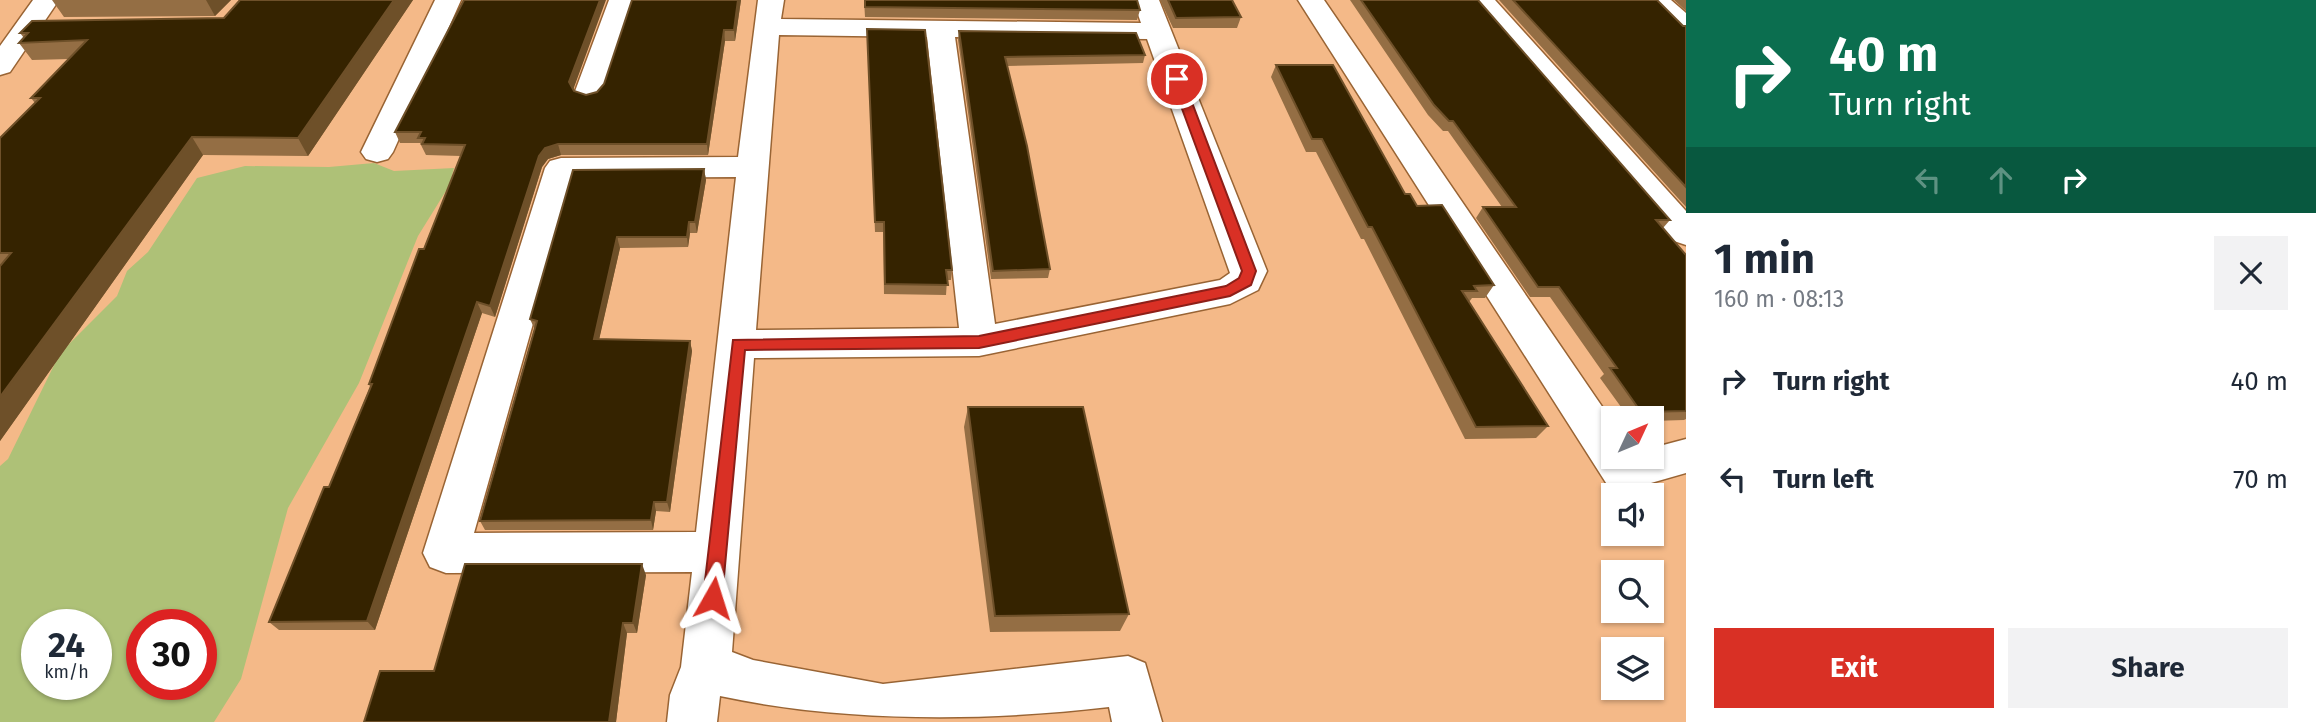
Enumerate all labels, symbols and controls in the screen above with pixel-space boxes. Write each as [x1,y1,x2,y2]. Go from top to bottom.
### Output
text: 40 m [1829,25,1938,84]
icon: right [1714,28,1805,119]
pin [1147,49,1207,109]
icon: arrive [1158,60,1196,98]
text: Turn right [1829,85,1971,123]
icon: left [1909,161,1947,199]
icon: ahead [1982,161,2020,199]
icon: right [2055,161,2093,199]
text: 1 min [1714,234,1815,284]
button: close [2214,236,2288,310]
text: 160 m · 08:13 [1714,285,1844,313]
icon: right [1714,362,1752,400]
text: Turn right [1773,366,1890,397]
text: 40 m [2230,366,2288,397]
north arrow [1601,406,1664,469]
map controls [1601,406,1664,700]
icon: left [1714,460,1752,498]
text: Turn left [1773,464,1874,495]
text: 70 m [2233,464,2288,495]
button: sound [1601,483,1664,546]
button: search [1601,560,1664,623]
position arrow [676,561,750,635]
speed limit sign: 30 [126,609,217,700]
text: 24 [48,624,85,666]
button: Exit [1714,628,1994,708]
button: Share [2008,628,2288,708]
button: layers [1601,637,1664,700]
text: km/h [44,661,89,683]

